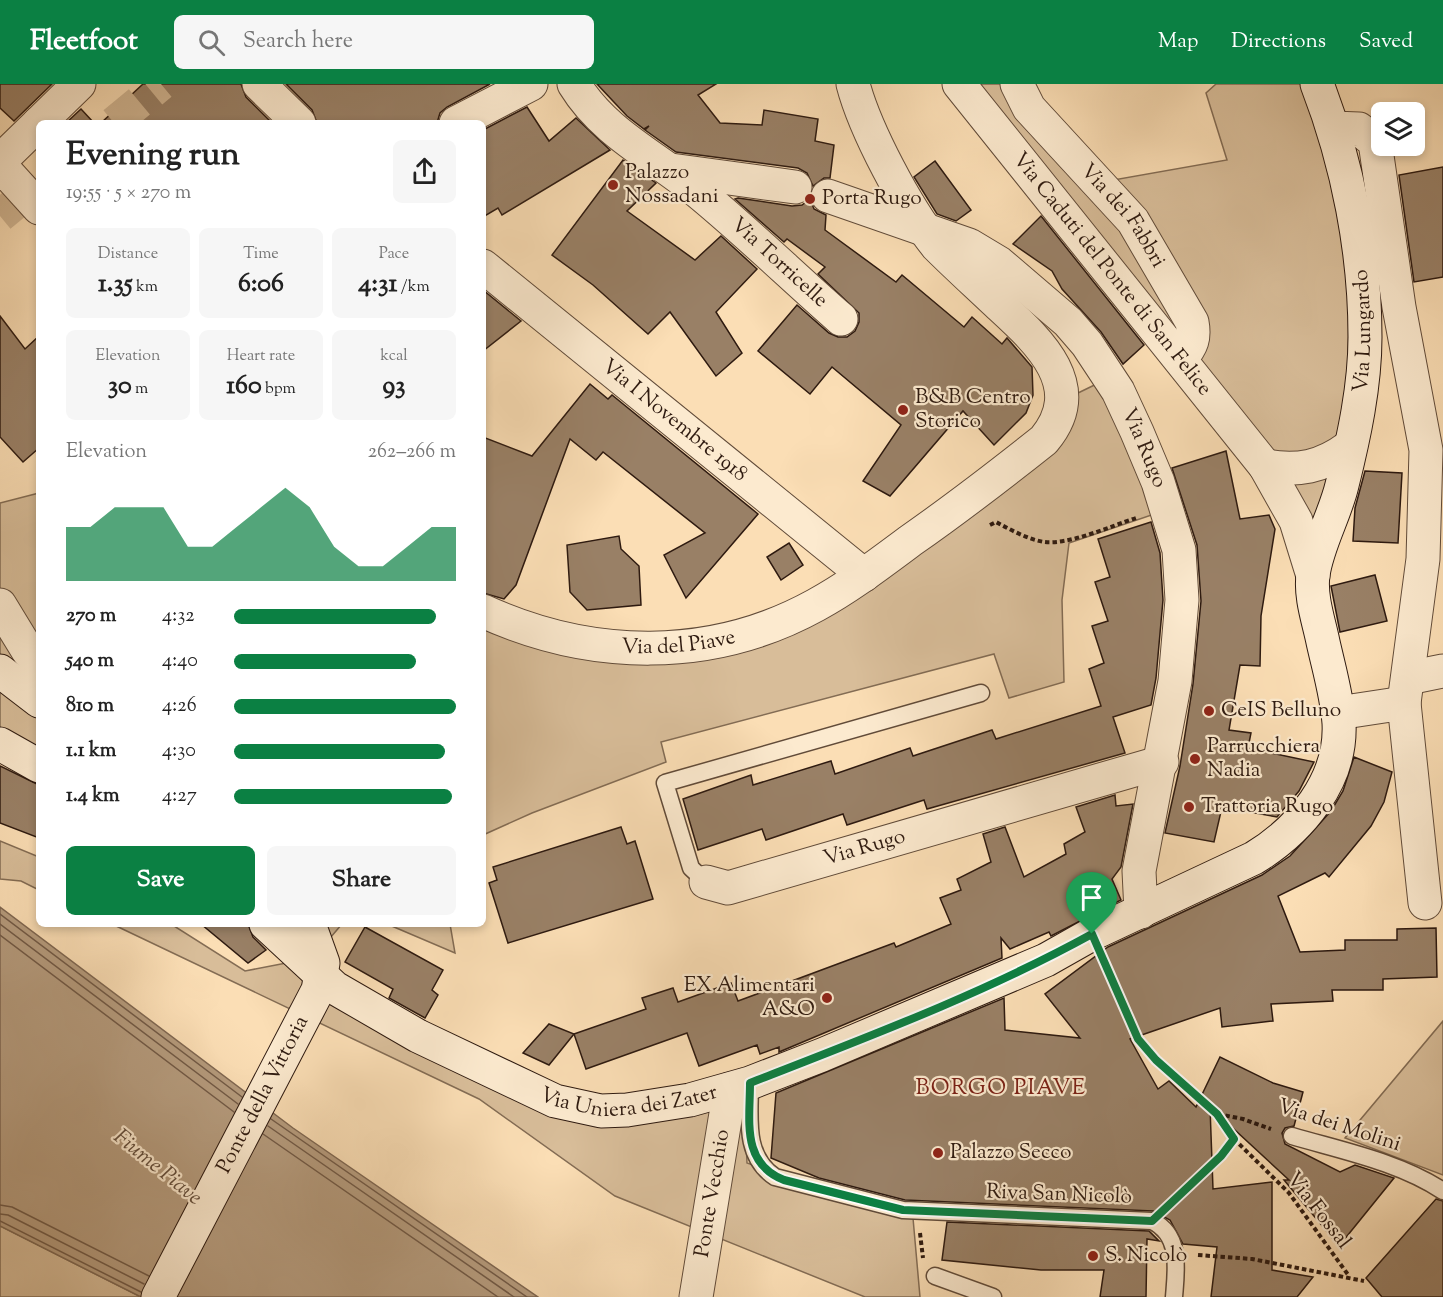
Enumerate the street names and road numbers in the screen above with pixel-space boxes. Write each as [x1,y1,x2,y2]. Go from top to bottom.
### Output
street label: Via Caduti del Ponte di San Felice [1005,146,1218,403]
street label: Via dei Fabbri [1073,157,1172,274]
street label: Via Torricelle [723,211,834,315]
street label: Via Lungardo [1346,268,1380,394]
street label: Via I Novembre 1918 [595,352,754,489]
street label: Via Rugo [1113,403,1174,493]
street label: Via del Piave [621,623,739,663]
street label: Via Rugo [820,822,909,874]
street label: Ponte della Vittoria [210,1010,317,1179]
street label: Via Uniera dei Zater [534,1078,721,1126]
street label: Via dei Molini [1273,1092,1405,1160]
street label: Ponte Vecchio [688,1127,738,1260]
street label: Via Fossal [1278,1166,1358,1256]
street label: Riva San Nicolò [986,1177,1132,1213]

